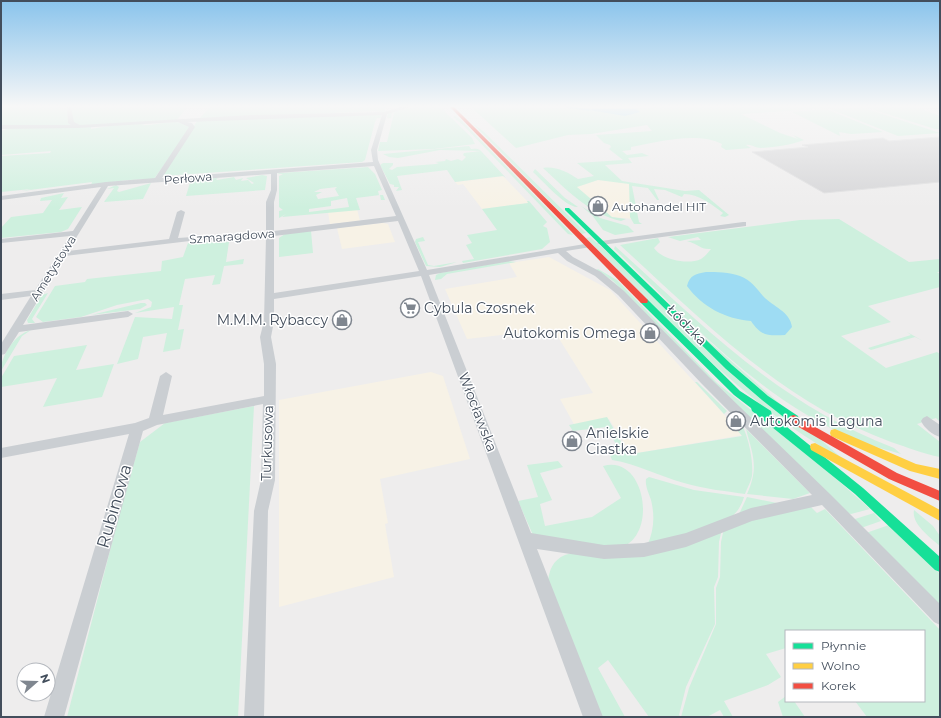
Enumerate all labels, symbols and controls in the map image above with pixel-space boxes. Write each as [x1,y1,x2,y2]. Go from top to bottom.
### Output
street label: Perłowa [163,168,213,188]
shop icon: Autohandel HIT [587,195,609,217]
place label: Autohandel HIT [612,199,706,214]
street label: Szmaragdowa [189,226,275,246]
street label: Ametystowa [27,232,79,304]
supermarket icon: Cybula Czosnek [399,297,421,319]
place label: Cybula Czosnek [424,299,535,317]
street label: Łódzka [663,301,711,349]
shop icon: M.M.M. Rybaccy [331,309,353,331]
place label: M.M.M. Rybaccy [217,311,328,329]
shop icon: Autokomis Omega [639,322,661,344]
place label: Autokomis Omega [504,324,636,342]
street label: Włocławska [455,370,501,454]
street label: Turkusowa [257,405,277,481]
shop icon: Autokomis Laguna [725,410,747,432]
place label: Autokomis Laguna [750,412,883,430]
place label: Anielskie Ciastka [586,424,649,458]
shop icon: Anielskie Ciastka [561,430,583,452]
street label: Rubinowa [92,462,136,550]
legend [785,630,925,702]
text: Płynnie [821,638,866,653]
text: Wolno [821,658,860,673]
north arrow [16,662,56,702]
text: N [37,672,53,685]
text: Korek [821,678,857,693]

